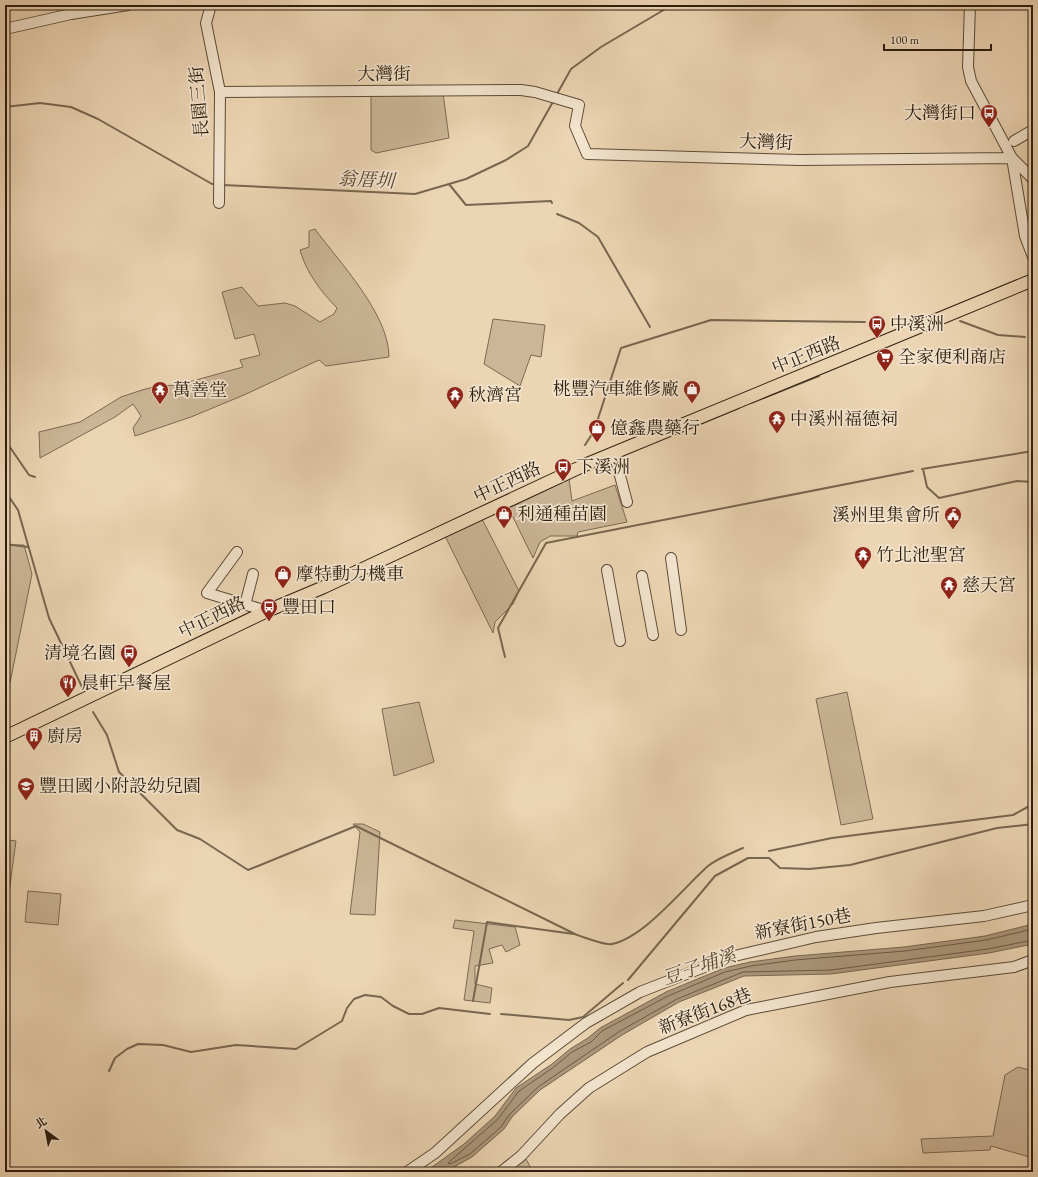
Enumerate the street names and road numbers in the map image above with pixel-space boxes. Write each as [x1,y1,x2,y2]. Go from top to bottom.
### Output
street label: 大灣街 [357,62,411,85]
street label: 長園三街 [184,65,213,139]
street label: 大灣街 [739,129,793,154]
street label: 中正西路 [768,330,843,379]
street label: 中正西路 [469,456,544,507]
street label: 中正西路 [174,590,249,643]
street label: 新寮街150巷 [753,903,853,944]
street label: 新寮街168巷 [655,982,755,1039]

